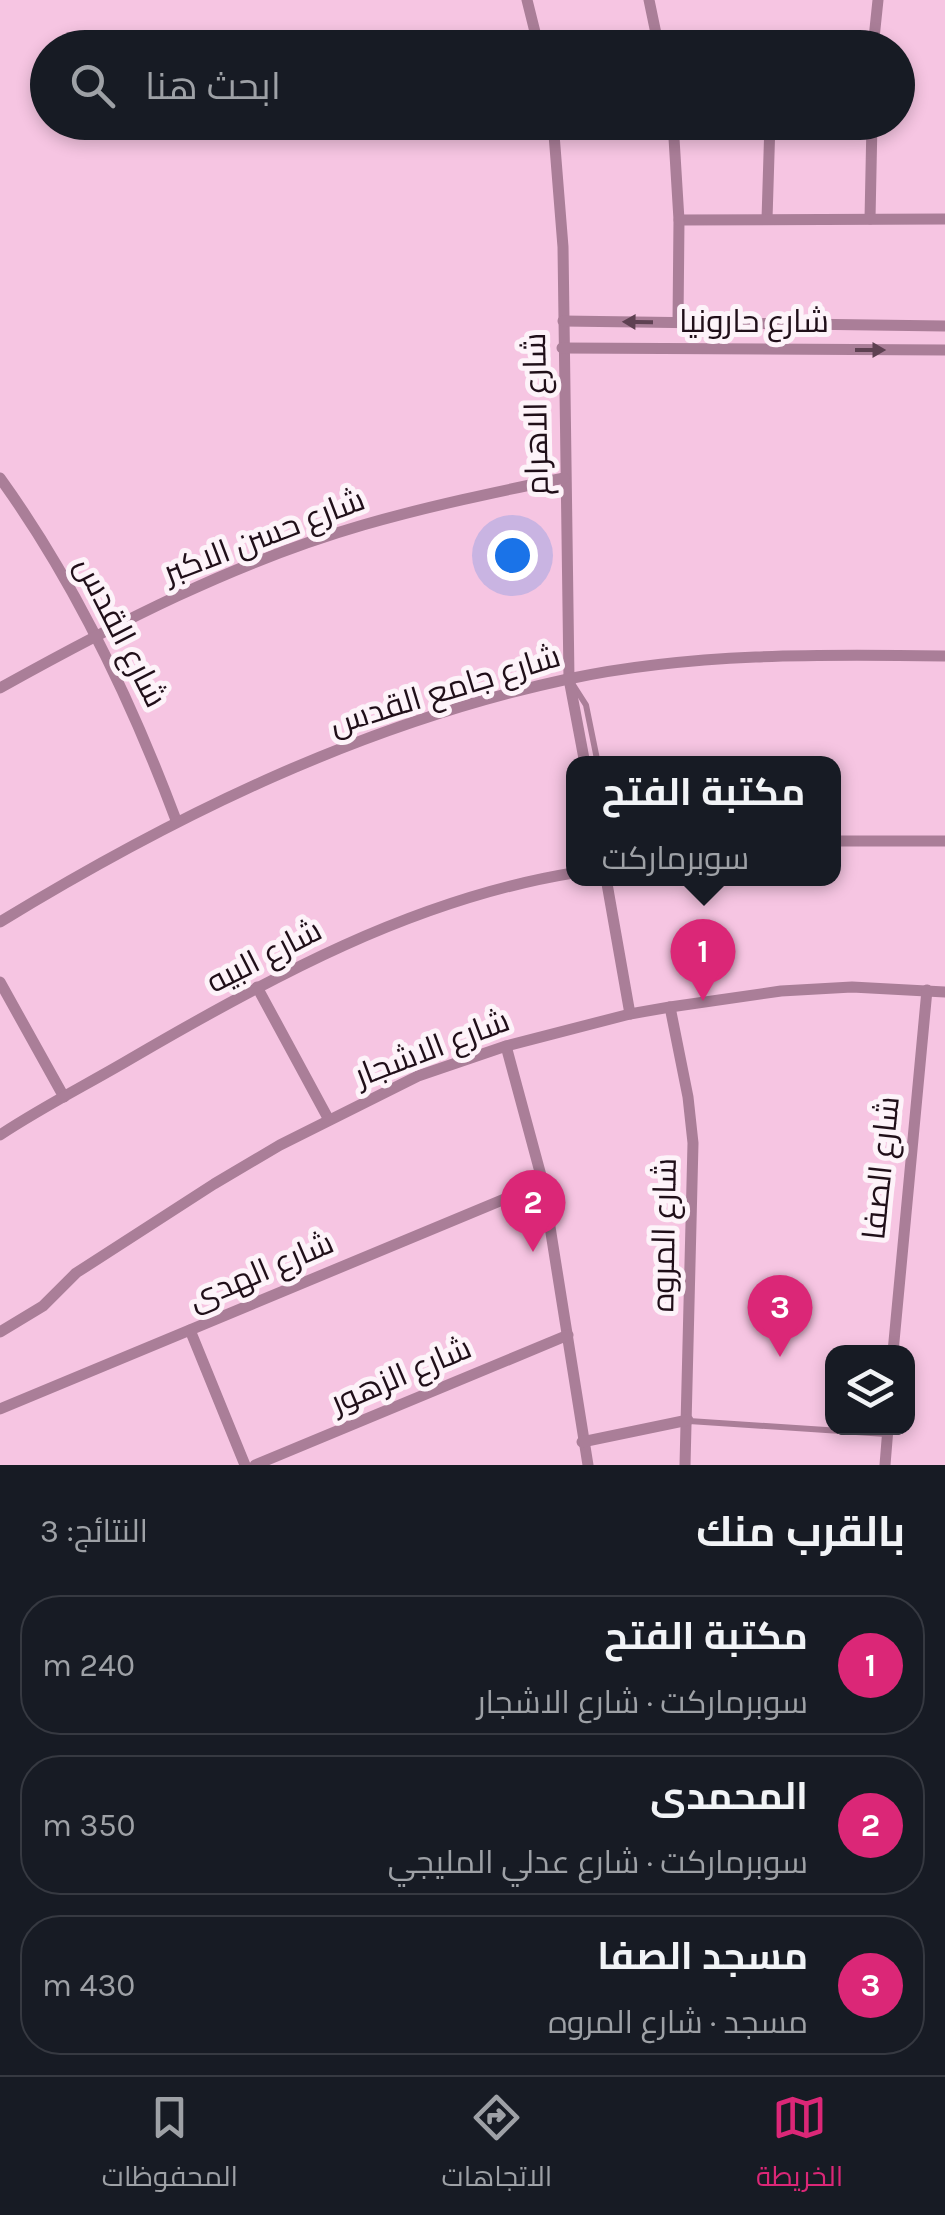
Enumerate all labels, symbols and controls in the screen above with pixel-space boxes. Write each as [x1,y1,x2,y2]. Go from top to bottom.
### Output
search box [30,30,915,140]
icon: search [65,58,120,113]
text: ابحث هنا [145,64,281,109]
street label: شارع حارونيا [679,303,829,343]
one-way arrow [621,313,653,329]
street label: شارع الاهرام [516,332,559,496]
one-way arrow [854,342,886,358]
street label: شارع حسن الاكبر [156,481,371,595]
your location [487,530,538,581]
street label: شارع القدس [65,551,175,715]
street label: شارع جامع القدس [325,637,565,745]
popup [566,756,841,886]
text: مكتبة الفتح [602,770,805,815]
text: سوبرماركت [602,840,749,877]
street label: شارع البيه [200,911,329,1003]
pin: 1 [670,918,736,1001]
street label: شارع الاشجار [348,1002,516,1098]
street label: شارع الصفا [855,1094,910,1242]
street label: شارع المروه [644,1158,687,1313]
pin: 2 [500,1170,566,1252]
street label: شارع الهدى [183,1224,340,1321]
pin: 3 [748,1274,812,1357]
street label: شارع الزهور [323,1329,478,1425]
map controls [825,1345,915,1435]
button: layers [825,1345,915,1435]
text: بالقرب منك [696,1507,905,1557]
text: النتائج: 3 [40,1513,148,1550]
text: مكتبة الفتح [604,1614,808,1659]
text: 240 m [42,1647,135,1684]
text: 1 [865,1647,876,1684]
text: سوبرماركت · شارع الاشجار [477,1684,808,1721]
text: المحمدى [650,1774,808,1819]
text: 350 m [42,1807,136,1844]
text: 2 [861,1807,880,1844]
text: سوبرماركت · شارع عدلي المليجي [388,1844,808,1881]
text: مسجد الصفا [597,1934,808,1979]
text: 430 m [42,1967,135,2004]
text: 3 [861,1967,880,2004]
text: مسجد · شارع المروه [548,2004,808,2041]
tab: المحفوظات [102,2090,238,2202]
tab: الاتجاهات [442,2090,552,2202]
tab: الخريطة [756,2090,843,2202]

